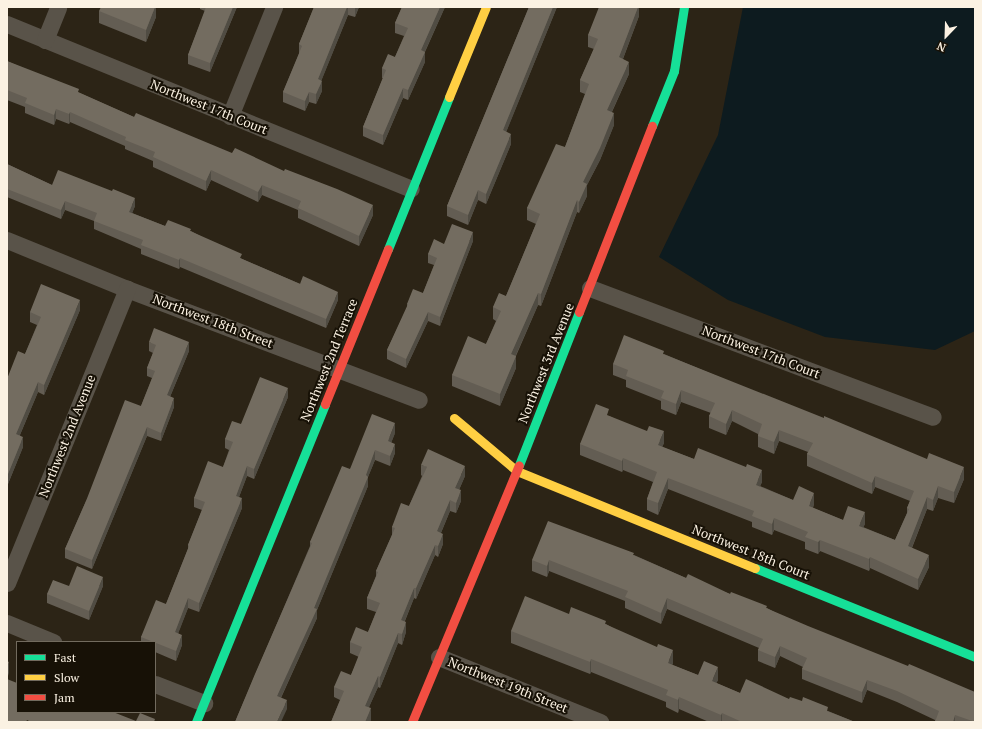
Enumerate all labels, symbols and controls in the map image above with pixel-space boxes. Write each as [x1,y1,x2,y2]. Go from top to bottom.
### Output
north arrow [926,16,966,56]
text: N [935,39,948,55]
street label: Northwest 17th Court [148,76,270,138]
street label: Northwest 18th Street [151,291,275,351]
street label: Northwest 2nd Terrace [297,296,361,424]
street label: Northwest 3rd Avenue [515,301,577,425]
street label: Northwest 17th Court [700,322,822,382]
street label: Northwest 2nd Avenue [35,372,99,500]
street label: Northwest 18th Court [690,521,812,583]
legend [16,641,156,713]
text: Fast [54,650,76,665]
street label: Northwest 19th Street [446,654,570,716]
text: Slow [54,670,79,685]
text: Jam [54,690,75,705]

